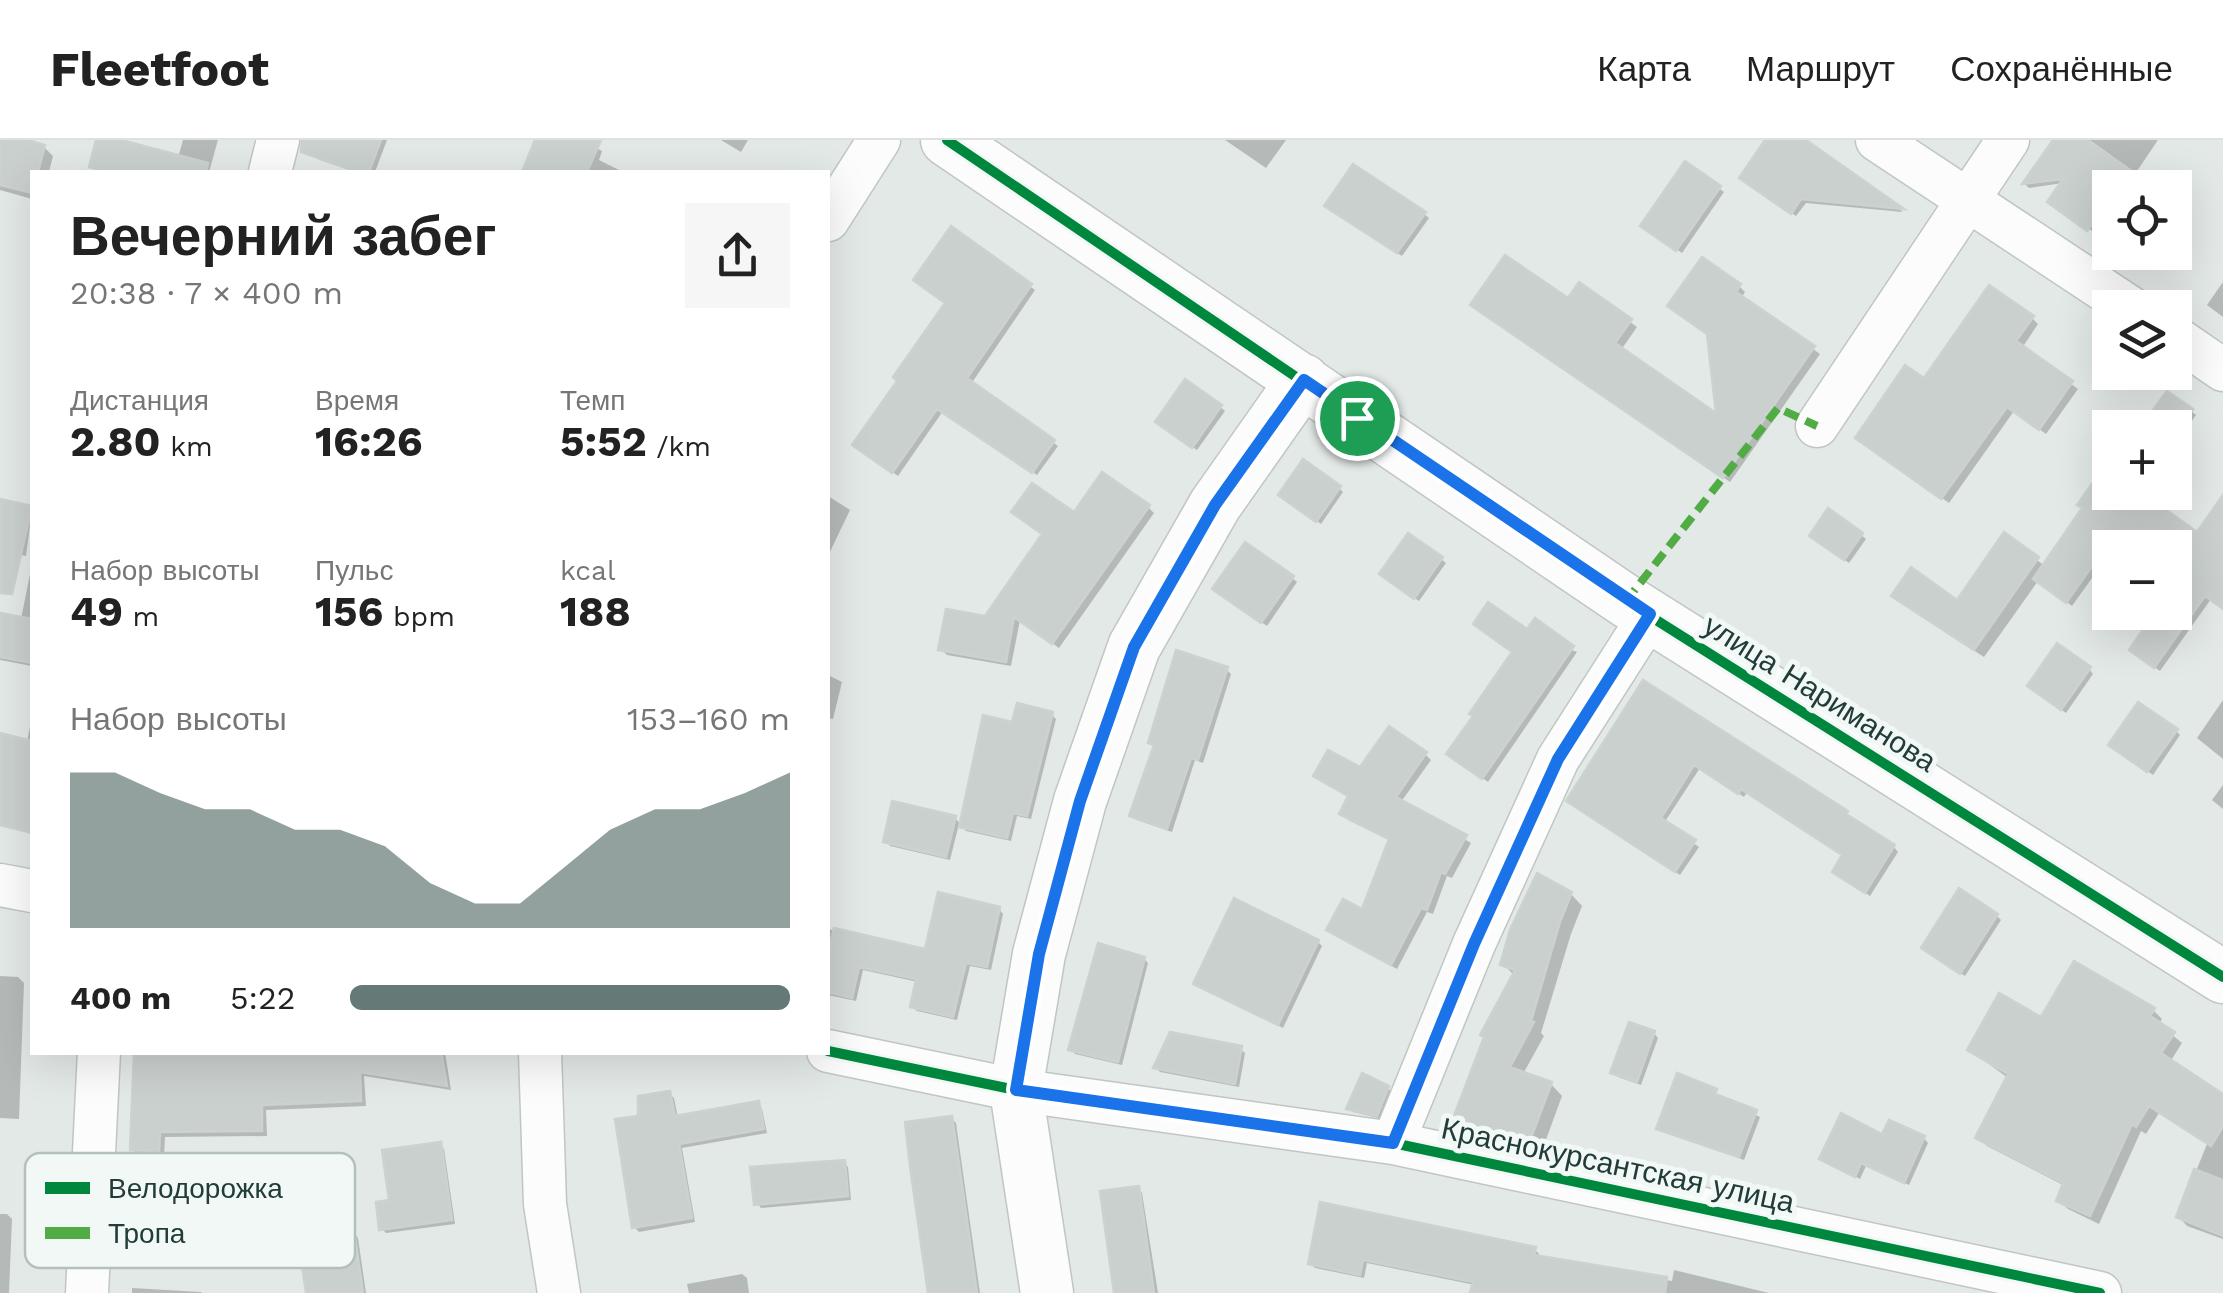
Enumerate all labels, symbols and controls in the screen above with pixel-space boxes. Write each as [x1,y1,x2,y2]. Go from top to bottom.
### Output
text: Fleetfoot [50,41,269,98]
text: Карта [1597,48,1691,90]
text: Маршрут [1746,48,1895,90]
text: Сохранённые [1950,48,2173,90]
map controls [2092,170,2192,630]
button: locate [2092,170,2192,270]
button: share [685,203,790,308]
text: Вечерний забег [70,204,496,268]
text: 20:38 · 7 × 400 m [70,274,343,312]
button: layers [2092,290,2192,390]
pin [1315,376,1400,461]
text: Дистанция [70,384,209,417]
text: Время [315,384,399,417]
text: Темп [560,384,626,417]
icon: arrive [1330,391,1385,446]
button: + [2092,410,2192,510]
text: 2.80 [70,417,161,466]
text: 16:26 [315,417,423,466]
text: 5:52 [560,417,647,466]
text: km [161,430,213,463]
text: /km [647,430,711,463]
button: − [2092,530,2192,630]
text: Набор высоты [70,554,260,587]
text: Пульс [315,554,393,587]
text: kcal [560,554,615,587]
text: 49 [70,587,123,636]
text: 156 [315,587,383,636]
text: 188 [560,587,631,636]
text: m [123,600,159,633]
text: bpm [383,600,455,633]
street label: улица Нариманова [1697,607,1943,779]
text: Набор высоты [70,700,287,738]
text: 153–160 m [627,700,790,738]
text: 400 m [70,979,171,1017]
text: 5:22 [230,979,295,1017]
street label: Краснокурсантская улица [1438,1110,1798,1220]
legend [25,1153,355,1268]
text: Велодорожка [108,1172,283,1205]
text: Тропа [108,1217,186,1250]

